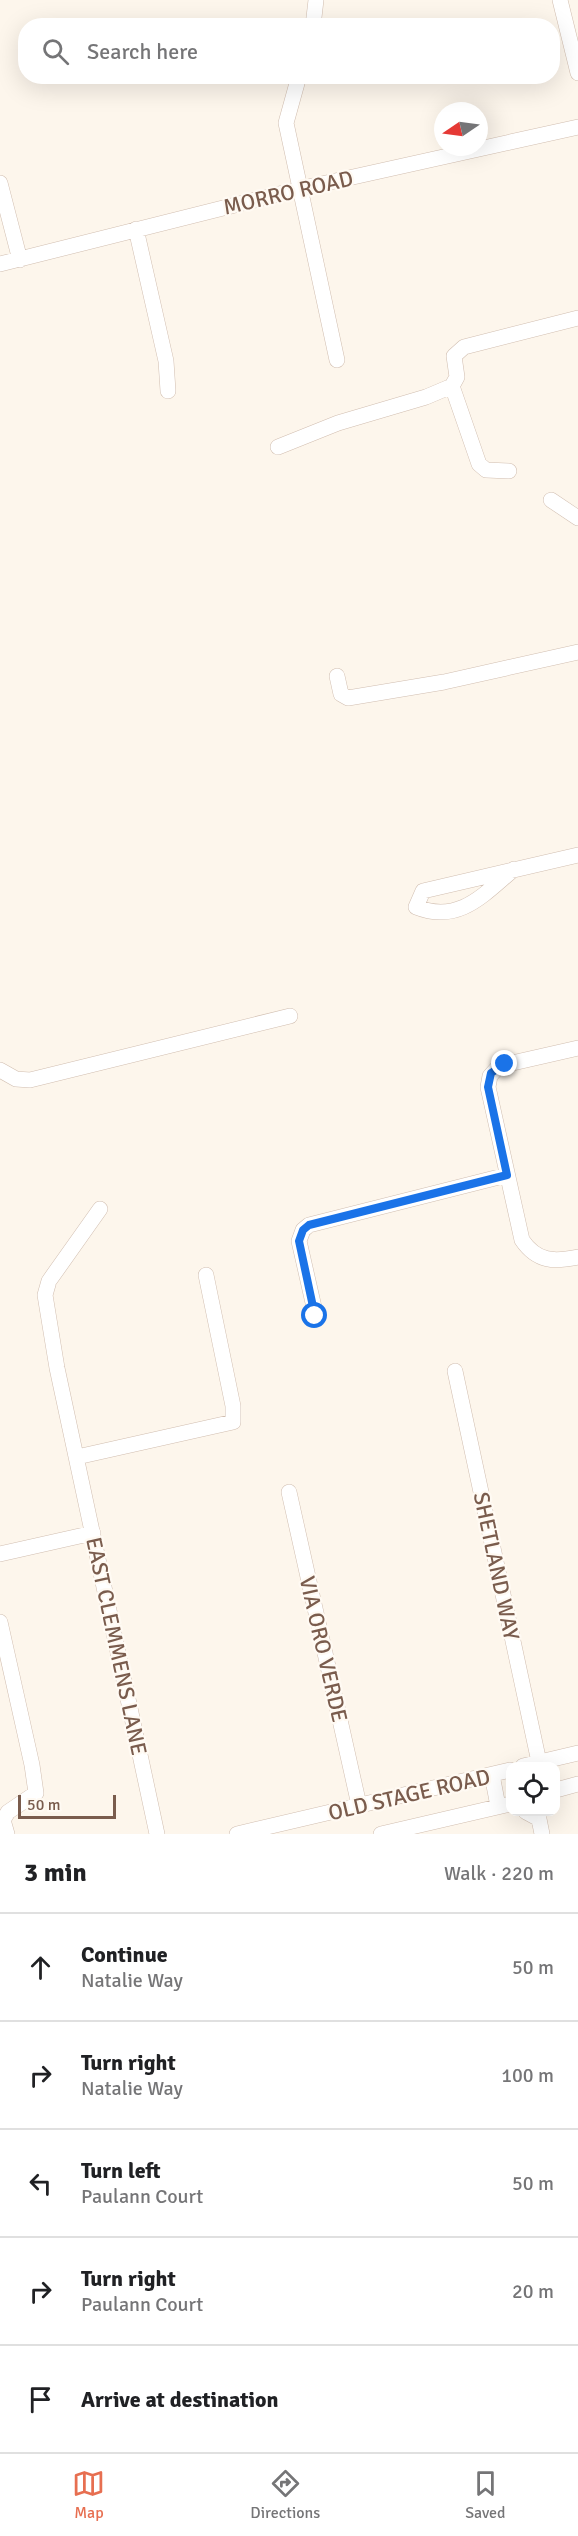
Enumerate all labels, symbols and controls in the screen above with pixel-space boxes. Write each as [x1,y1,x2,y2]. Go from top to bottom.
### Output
search box [18,18,560,84]
icon: search [39,35,72,68]
text: Search here [87,38,198,65]
north arrow [434,102,488,156]
street label: MORRO ROAD [221,164,356,221]
route end [491,1050,517,1076]
route start [301,1302,327,1328]
street label: SHETLAND WAY [468,1490,525,1643]
street label: EAST CLEMMENS LANE [80,1535,153,1758]
street label: VIA ORO VERDE [294,1573,353,1725]
map controls [506,1762,560,1816]
button: locate [506,1762,560,1816]
street label: OLD STAGE ROAD [326,1763,493,1826]
scale bar [18,1792,116,1820]
text: 50 m [27,1795,61,1815]
text: 3 min [24,1857,87,1889]
text: Walk · 220 m [444,1861,554,1886]
text: Continue [81,1941,168,1968]
icon: ahead [24,1951,57,1984]
text: 50 m [512,1955,554,1980]
text: Natalie Way [81,1968,183,1993]
text: Turn right [81,2049,176,2076]
icon: right [24,2059,57,2092]
text: 100 m [501,2063,554,2088]
text: Natalie Way [81,2076,183,2101]
text: Turn left [81,2157,161,2184]
icon: left [24,2167,57,2200]
text: 50 m [512,2171,554,2196]
text: Paulann Court [81,2184,203,2209]
text: Turn right [81,2265,176,2292]
icon: right [24,2275,57,2308]
text: 20 m [512,2279,554,2304]
text: Paulann Court [81,2292,203,2317]
icon: arrive [24,2383,57,2416]
text: Arrive at destination [81,2386,278,2413]
tab: Map [72,2467,105,2523]
tab: Directions [250,2467,320,2523]
tab: Saved [465,2467,506,2523]

